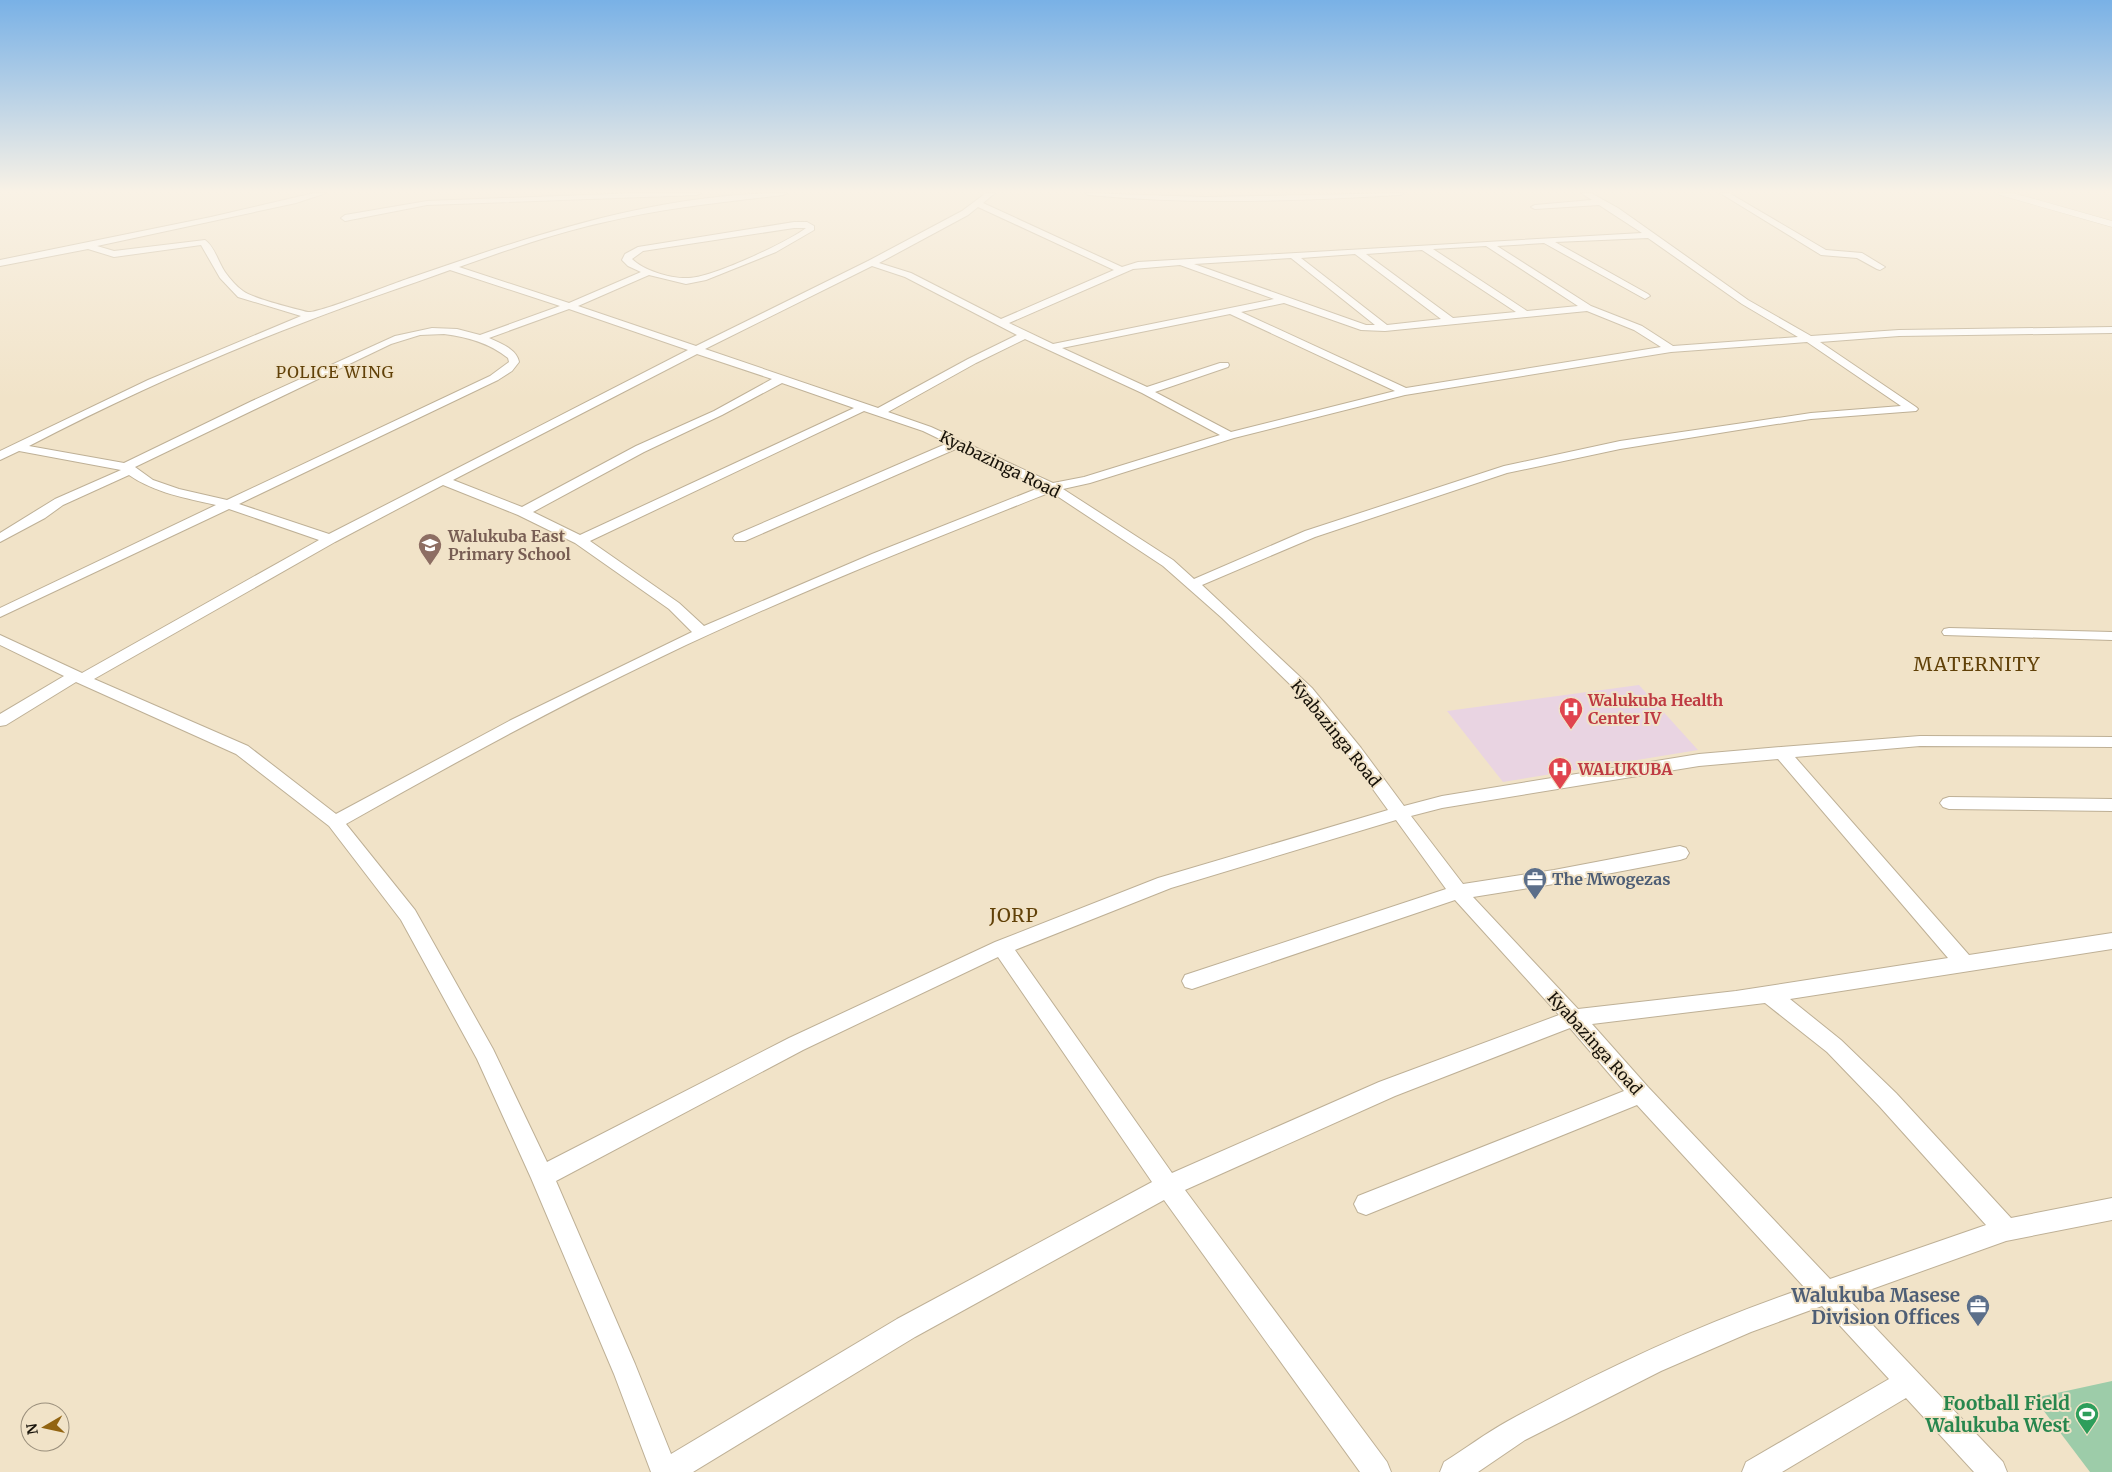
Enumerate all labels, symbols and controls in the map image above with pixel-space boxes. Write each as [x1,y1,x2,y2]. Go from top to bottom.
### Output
district label: POLICE WING [276,362,394,382]
street label: Kyabazinga Road [936,426,1064,502]
place label: Walukuba East Primary School [447,526,571,564]
school or university icon: Walukuba East Primary School [417,532,443,566]
district label: MATERNITY [1913,652,2041,676]
street label: Kyabazinga Road [1287,676,1385,791]
place label: Walukuba Health Center IV [1587,690,1724,728]
hospital icon: Walukuba Health Center IV [1558,696,1584,730]
hospital icon: WALUKUBA [1547,756,1573,790]
place label: WALUKUBA [1577,759,1673,779]
office icon: The Mwogezas [1522,866,1548,900]
place label: The Mwogezas [1552,869,1670,889]
district label: JORP [988,903,1039,927]
street label: Kyabazinga Road [1544,987,1647,1099]
place label: Walukuba Masese Division Offices [1790,1283,1960,1329]
office icon: Walukuba Masese Division Offices [1965,1293,1991,1327]
place label: Football Field Walukuba West [1924,1391,2070,1437]
sports icon: Football Field Walukuba West [2074,1401,2100,1435]
north arrow [20,1402,70,1452]
text: N [22,1422,42,1436]

